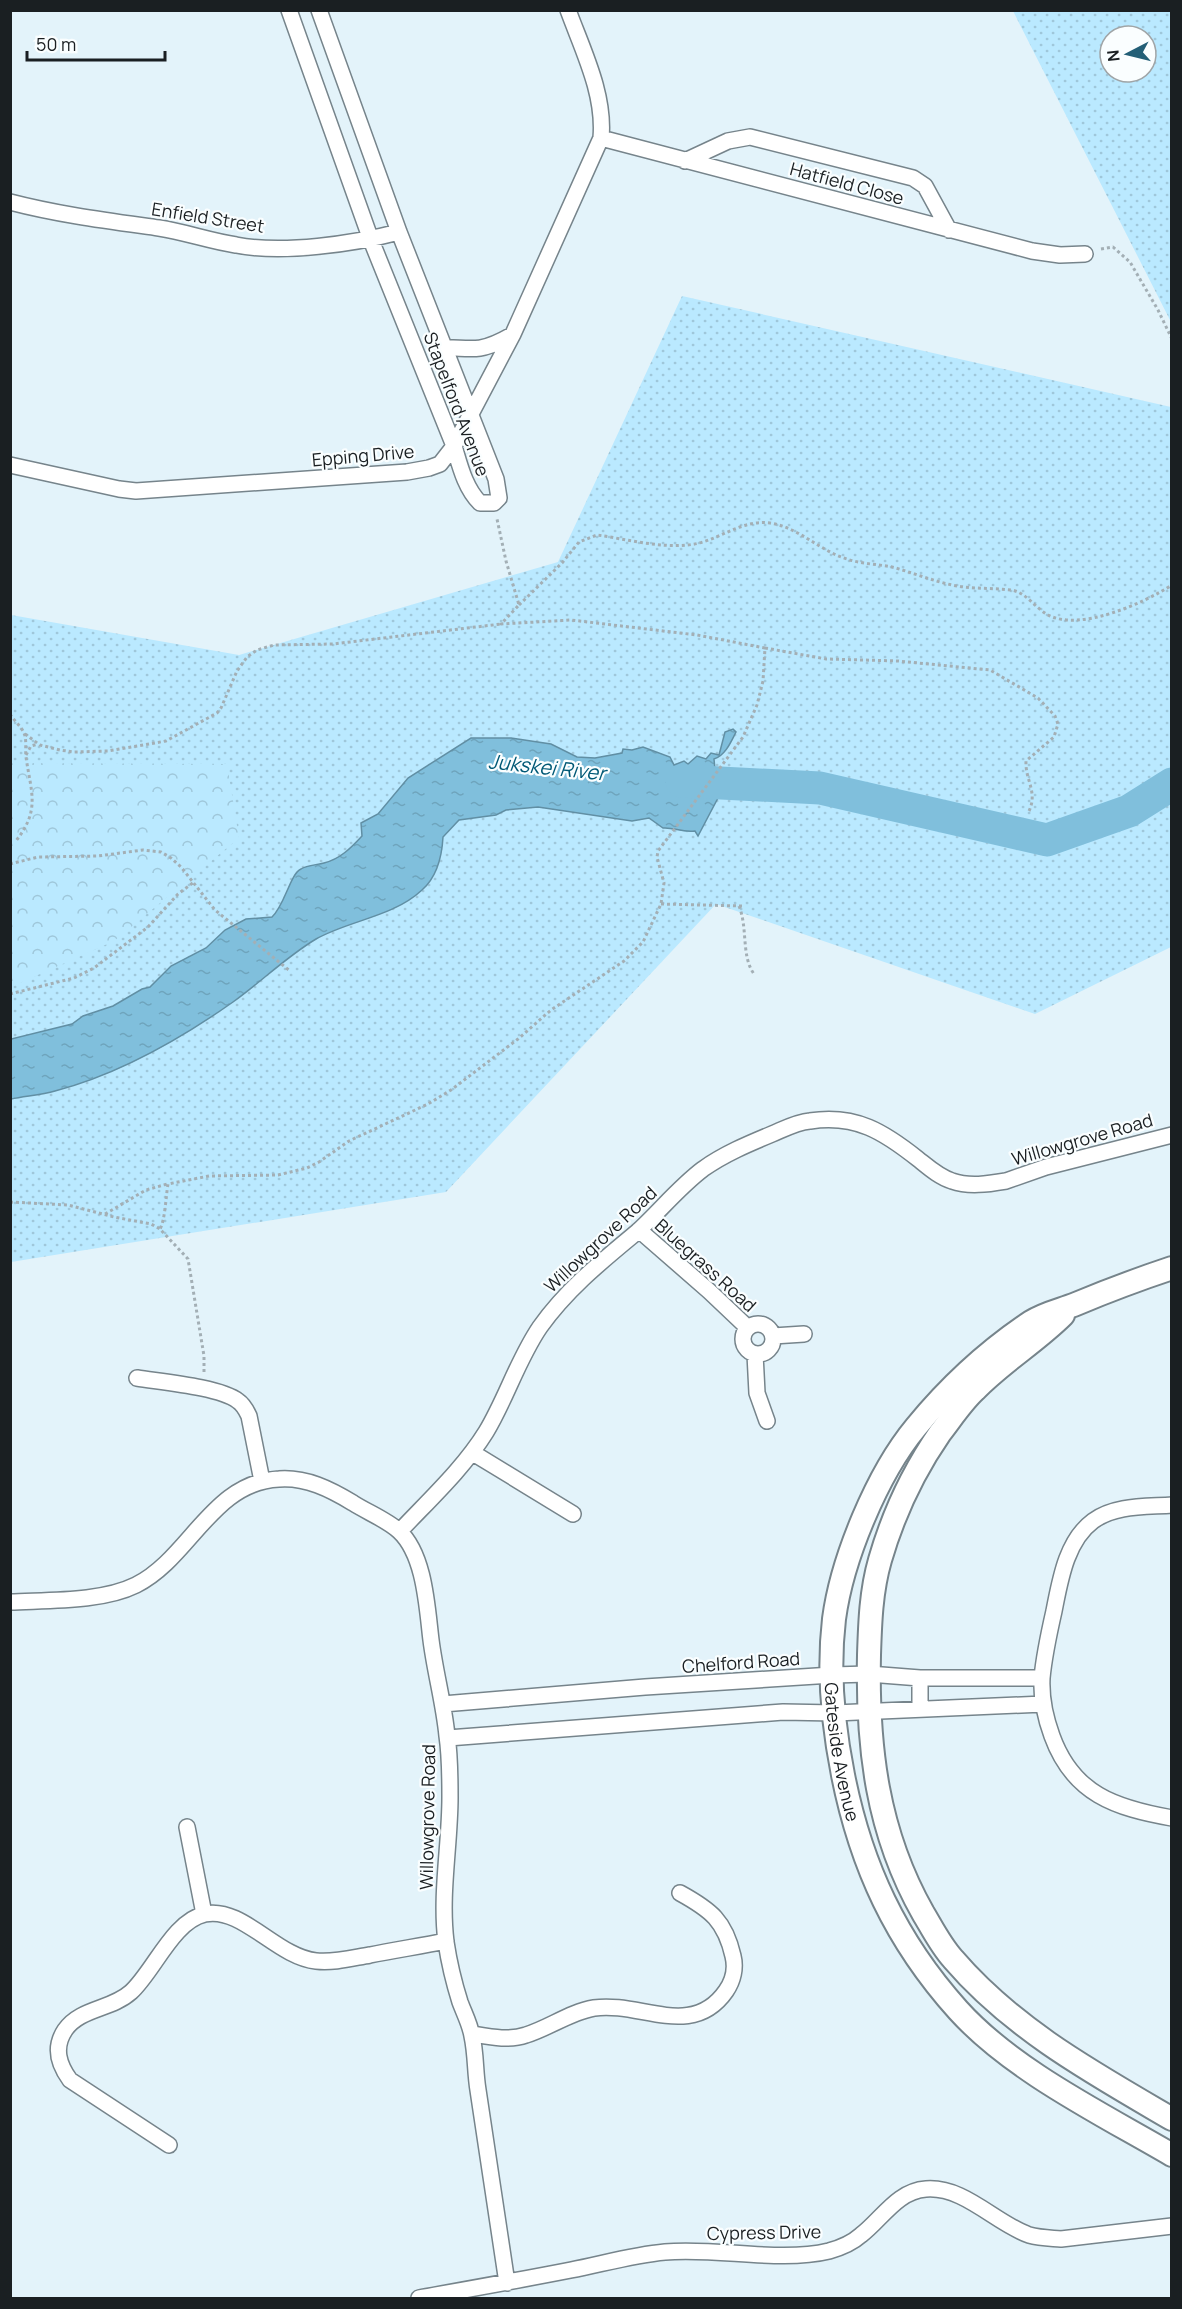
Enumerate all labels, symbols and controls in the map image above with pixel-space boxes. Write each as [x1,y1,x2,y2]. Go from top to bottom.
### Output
scale bar [27,24,165,62]
north arrow [1098,24,1158,84]
text: 50 m [36,32,76,56]
text: N [1101,49,1125,63]
street label: Hatfield Close [787,156,907,210]
street label: Enfield Street [150,196,266,238]
street label: Stapelford Avenue [418,328,496,480]
street label: Epping Drive [311,439,415,471]
water label: Jukskei River [487,747,610,787]
street label: Willowgrove Road [1009,1107,1155,1171]
street label: Willowgrove Road [539,1181,661,1297]
street label: Bluegrass Road [650,1213,762,1317]
street label: Chelford Road [681,1646,801,1678]
street label: Gateside Avenue [820,1682,865,1824]
street label: Willowgrove Road [414,1744,440,1890]
street label: Cypress Drive [707,2219,821,2245]

